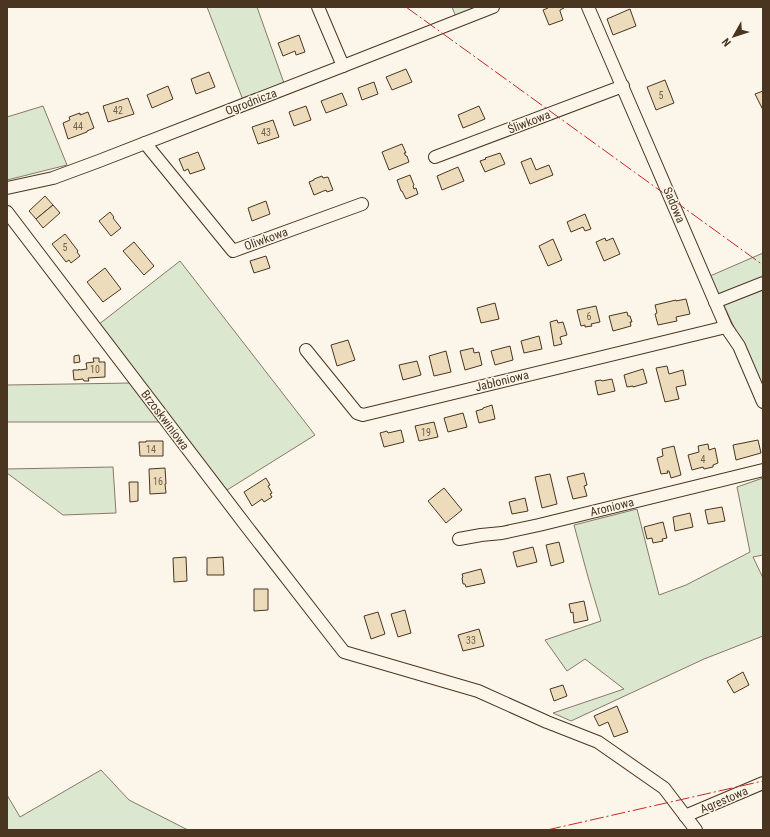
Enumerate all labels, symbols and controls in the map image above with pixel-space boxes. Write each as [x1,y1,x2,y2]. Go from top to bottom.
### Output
north arrow [714,16,754,56]
text: N [719,35,734,49]
street label: Ogrodnicza [223,86,279,118]
house number: 5 [659,90,664,101]
house number: 42 [113,105,123,116]
street label: Śliwkowa [505,106,553,137]
house number: 44 [73,121,83,132]
house number: 43 [261,127,271,138]
street label: Sadowa [660,185,688,225]
street label: Oliwkowa [242,225,290,253]
house number: 5 [63,242,68,253]
house number: 6 [587,311,592,322]
house number: 10 [90,364,100,375]
street label: Jabłoniowa [474,368,530,394]
street label: Brzoskwiniowa [138,387,192,453]
house number: 19 [421,427,431,438]
house number: 14 [146,444,156,455]
house number: 4 [701,454,706,465]
house number: 16 [153,476,163,487]
street label: Aroniowa [589,495,636,519]
house number: 33 [466,635,476,646]
street label: Agrestowa [698,784,750,816]

